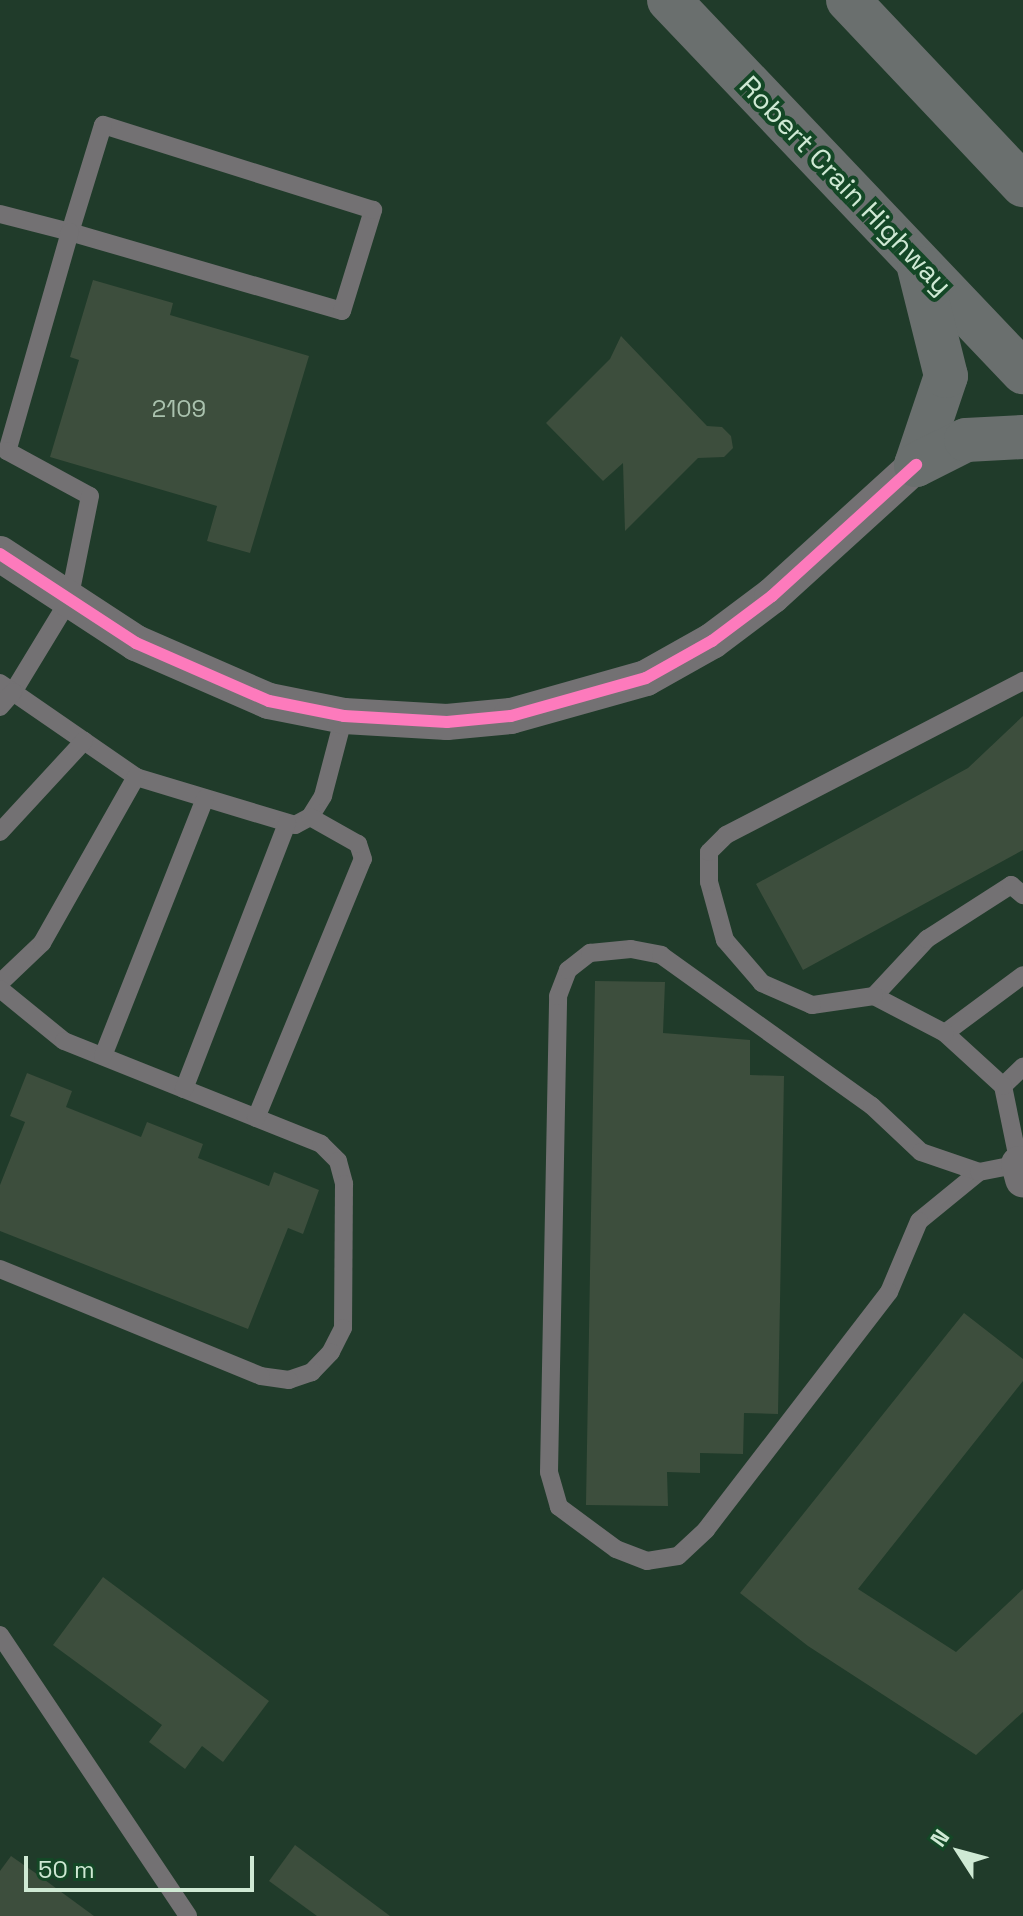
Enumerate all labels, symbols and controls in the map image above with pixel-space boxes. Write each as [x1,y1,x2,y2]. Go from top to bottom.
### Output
street label: Robert Crain Highway [733,69,959,301]
house number: 2109 [152,395,206,423]
north arrow [919,1812,999,1892]
text: N [924,1824,955,1852]
scale bar [28,1840,258,1890]
text: 50 m [38,1854,95,1885]

